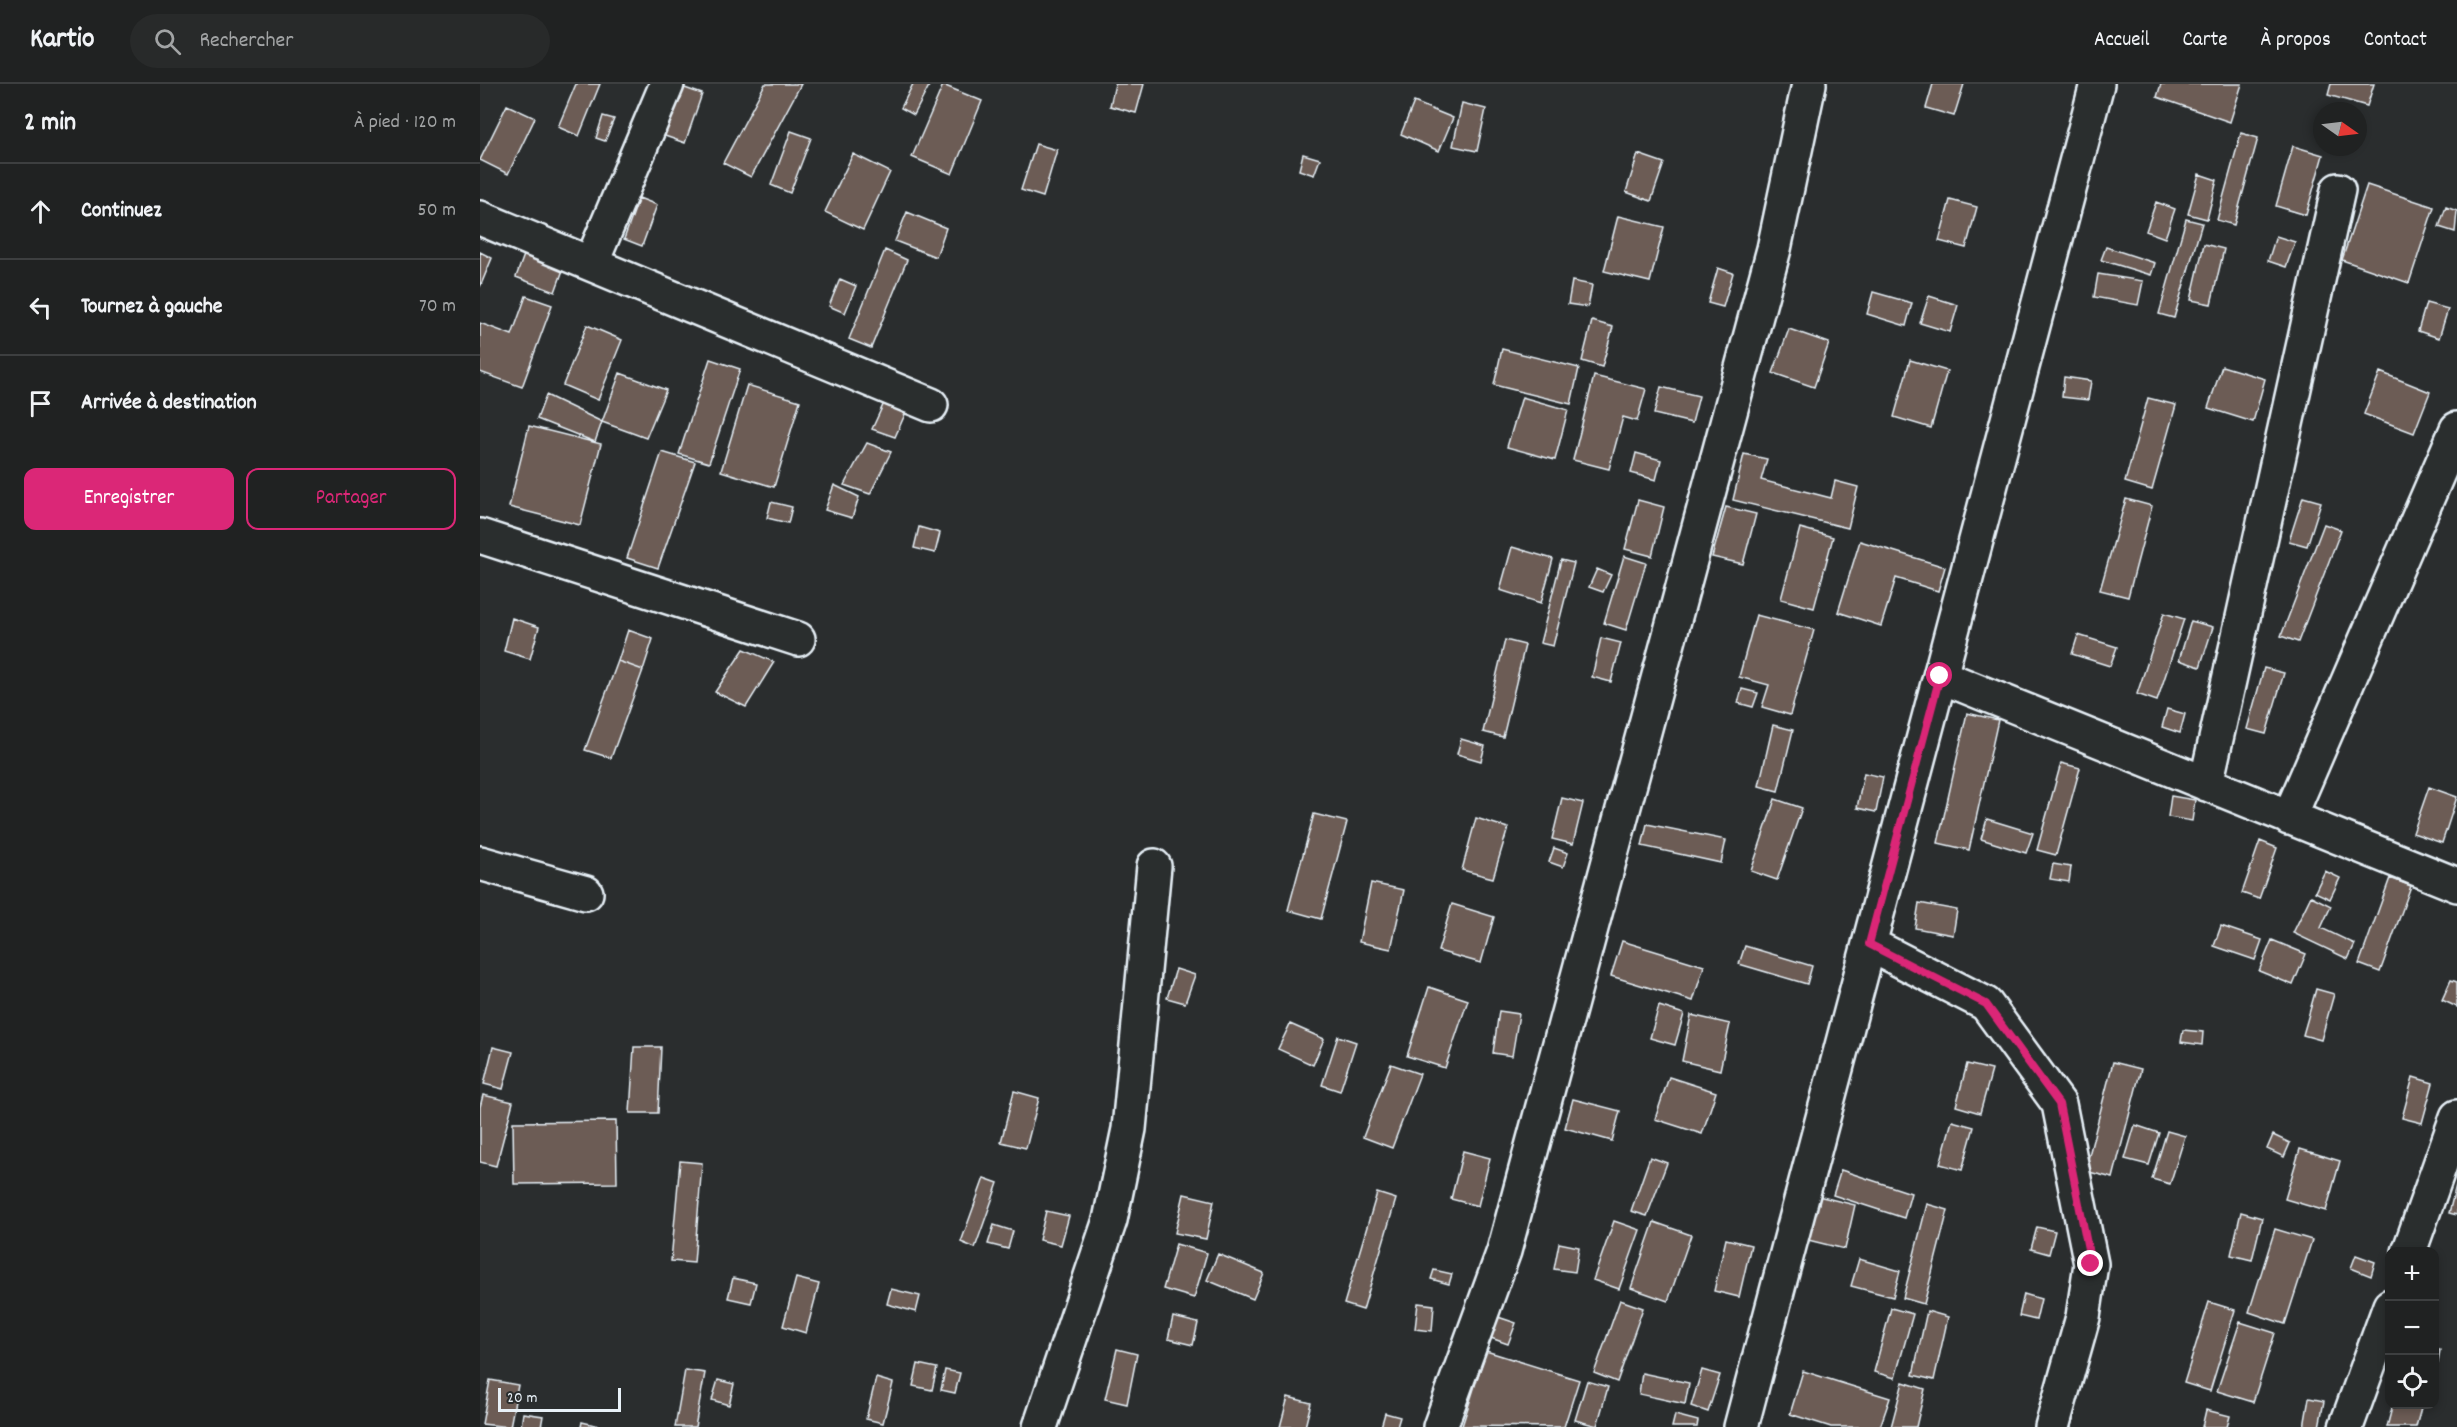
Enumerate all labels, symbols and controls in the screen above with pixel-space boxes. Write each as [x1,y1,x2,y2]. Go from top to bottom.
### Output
search box [130,14,550,68]
text: Kartio [30,21,94,61]
icon: search [151,25,184,58]
text: Rechercher [199,26,293,57]
text: Accueil [2094,26,2149,56]
text: Carte [2182,26,2227,56]
text: À propos [2260,26,2331,56]
text: Contact [2364,26,2427,56]
north arrow [2313,102,2367,156]
text: 2 min [24,105,76,142]
text: À pied · 120 m [354,109,456,137]
icon: ahead [24,195,57,228]
text: Continuez [81,196,162,227]
text: 50 m [418,197,456,225]
icon: left [24,291,57,324]
text: Tournez à gauche [81,292,223,323]
text: 70 m [419,293,456,321]
icon: arrive [24,387,57,420]
text: Arrivée à destination [81,388,257,419]
button: Enregistrer [24,468,234,530]
button: Partager [246,468,456,530]
route start [1926,662,1952,688]
map controls [2385,1247,2439,1409]
button: + [2385,1247,2439,1301]
route end [2077,1250,2103,1276]
button: − [2385,1301,2439,1355]
button: locate [2385,1355,2439,1409]
scale bar [498,1385,621,1412]
text: 20 m [507,1387,537,1410]

